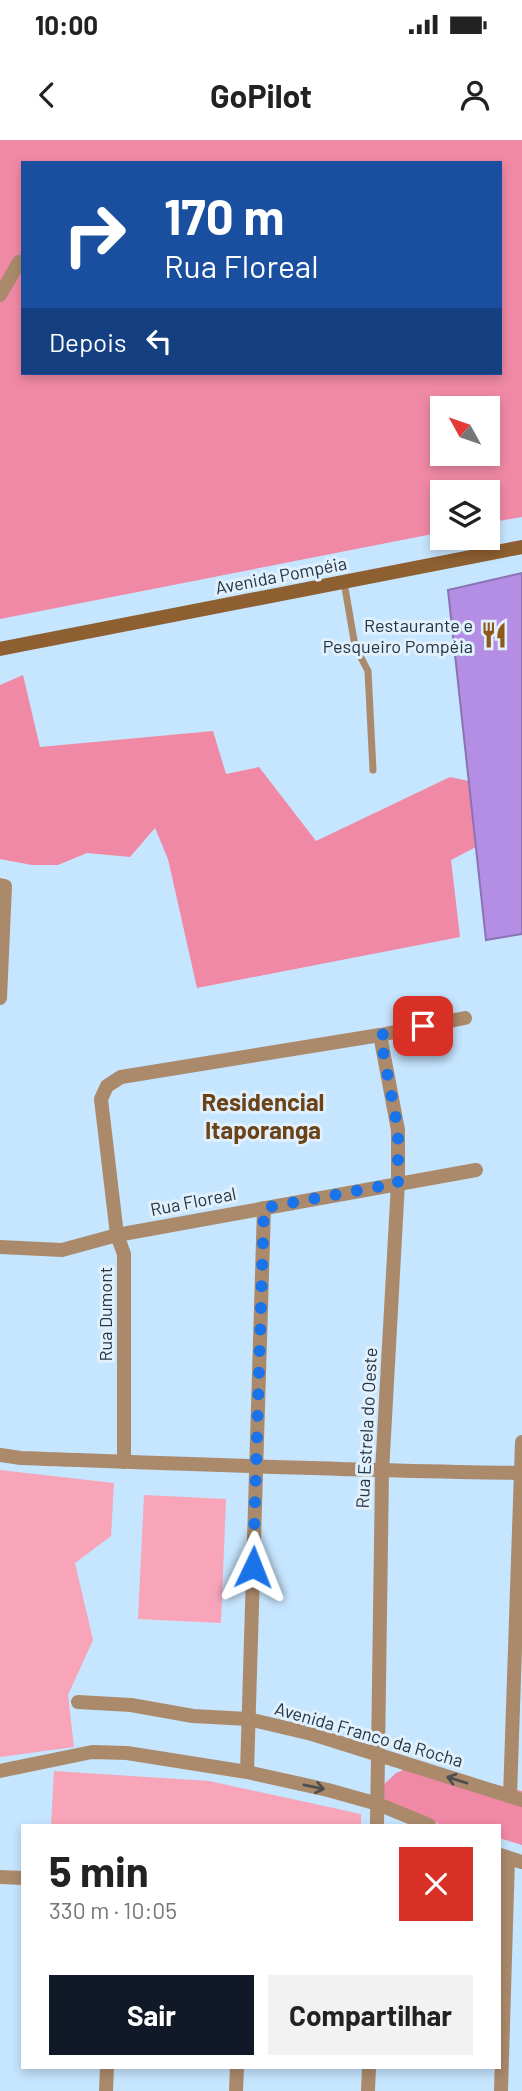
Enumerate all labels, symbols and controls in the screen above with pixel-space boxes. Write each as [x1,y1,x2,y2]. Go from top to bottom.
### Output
text: 10:00 [35,9,98,40]
icon: back [28,76,66,114]
text: GoPilot [210,76,312,114]
icon: person [456,76,494,114]
text: 170 m [164,186,284,245]
icon: right [49,189,140,280]
text: Rua Floreal [164,246,319,284]
icon: left [140,322,178,360]
text: Depois [49,326,126,357]
north arrow [430,396,500,466]
map controls [430,396,500,550]
button: layers [430,480,500,550]
street label: Avenida Pompéia [213,551,349,599]
place label: Restaurante e Pesqueiro Pompéia [323,614,473,657]
restaurant icon: Restaurante e Pesqueiro Pompéia [479,620,509,650]
pin [393,996,453,1056]
icon: arrive [404,1007,442,1045]
district label: Residencial Itaporanga [202,1087,324,1144]
street label: Rua Floreal [148,1182,238,1220]
street label: Rua Dumont [94,1267,116,1361]
street label: Rua Estrela do Oeste [351,1347,381,1509]
position arrow [216,1530,290,1604]
street label: Avenida Franco da Rocha [272,1697,466,1771]
one-way arrow [446,1772,468,1785]
one-way arrow [302,1780,325,1794]
text: 5 min [49,1845,149,1895]
button: close [399,1847,473,1921]
text: 330 m · 10:05 [49,1896,177,1924]
button: Sair [49,1975,254,2055]
button: Compartilhar [268,1975,473,2055]

